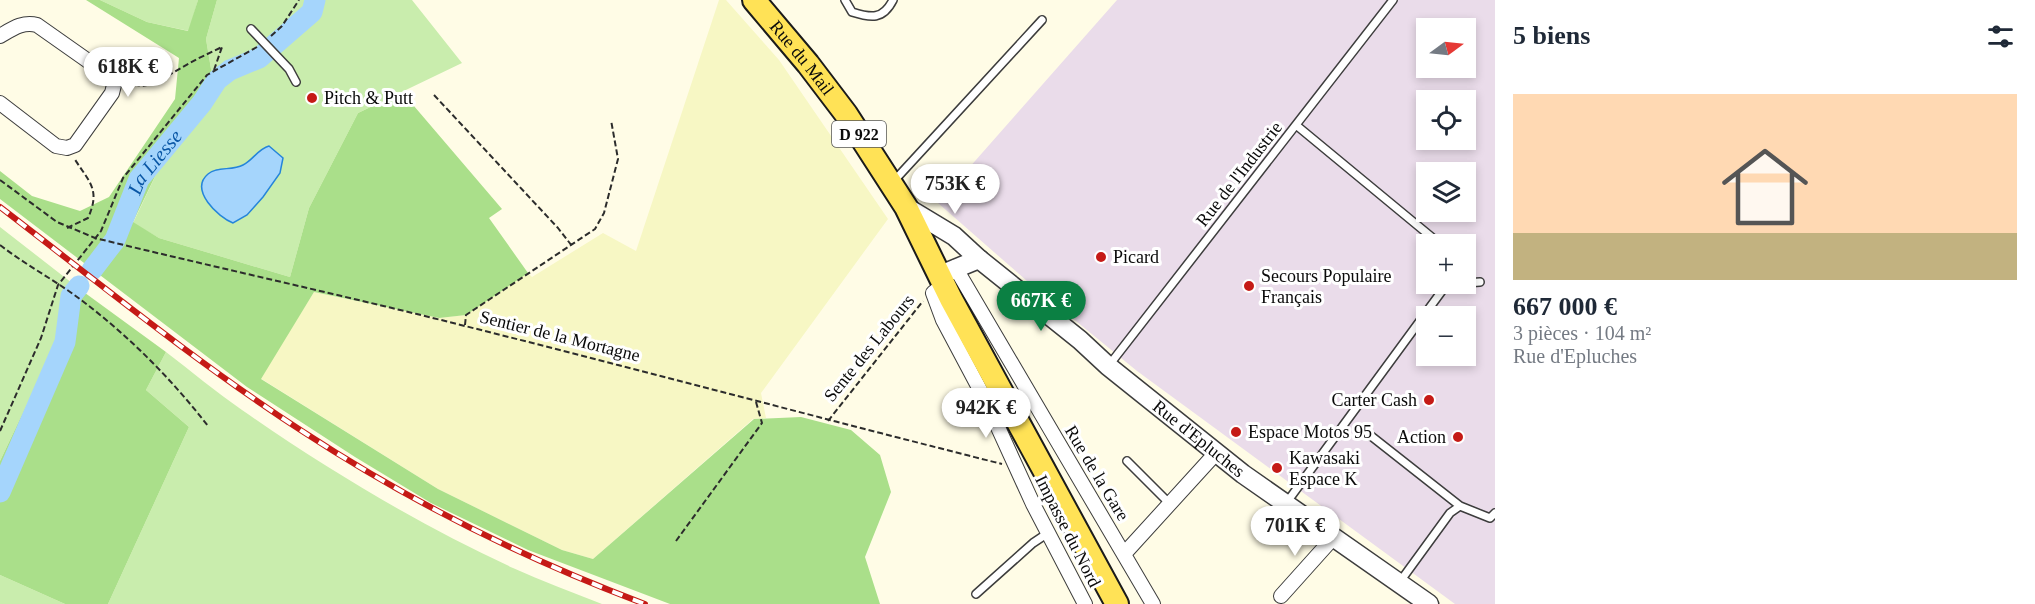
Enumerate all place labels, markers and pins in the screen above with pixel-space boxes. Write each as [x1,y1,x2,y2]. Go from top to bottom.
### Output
pin: 618K € [79,47,177,98]
place label: Pitch & Putt [324,88,413,108]
marker: Pitch & Putt [305,91,319,105]
pin: 753K € [906,164,1004,215]
place label: Picard [1113,247,1159,267]
marker: Picard [1094,250,1108,264]
place label: Secours Populaire Français [1261,266,1391,307]
marker: Secours Populaire Français [1242,279,1256,293]
pin: 667K € [992,281,1090,332]
pin: 942K € [937,388,1035,439]
place label: Carter Cash [1332,390,1417,410]
marker: Carter Cash [1422,393,1436,407]
place label: Espace Motos 95 [1248,422,1372,442]
marker: Espace Motos 95 [1229,425,1243,439]
place label: Action [1397,427,1446,447]
marker: Action [1451,430,1465,444]
place label: Kawasaki Espace K [1289,448,1360,489]
marker: Kawasaki Espace K [1270,461,1284,475]
pin: 701K € [1246,506,1344,557]

